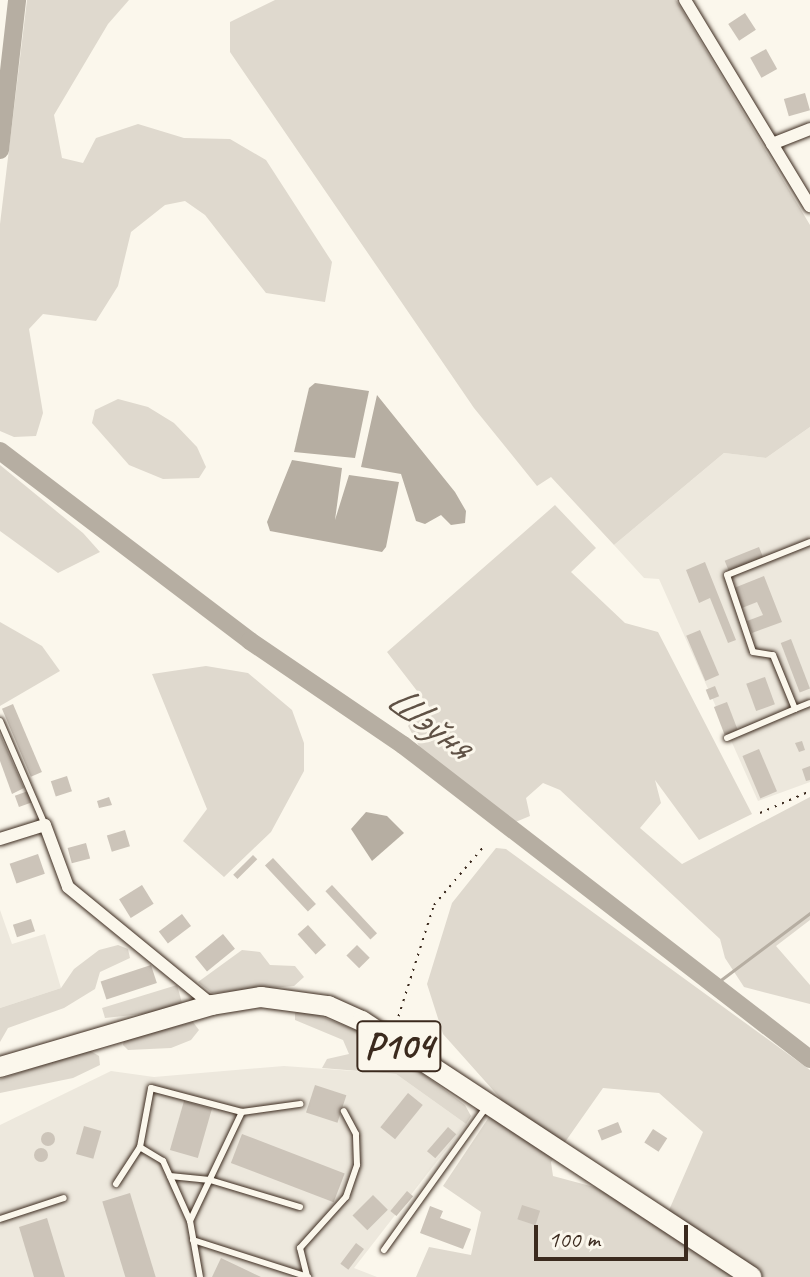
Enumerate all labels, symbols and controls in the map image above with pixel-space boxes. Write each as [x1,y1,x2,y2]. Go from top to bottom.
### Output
water label: Шэўня [376,674,482,770]
road number: Р104 [355,1012,443,1080]
scale bar [538,1209,692,1259]
text: 100 m [548,1224,600,1254]

